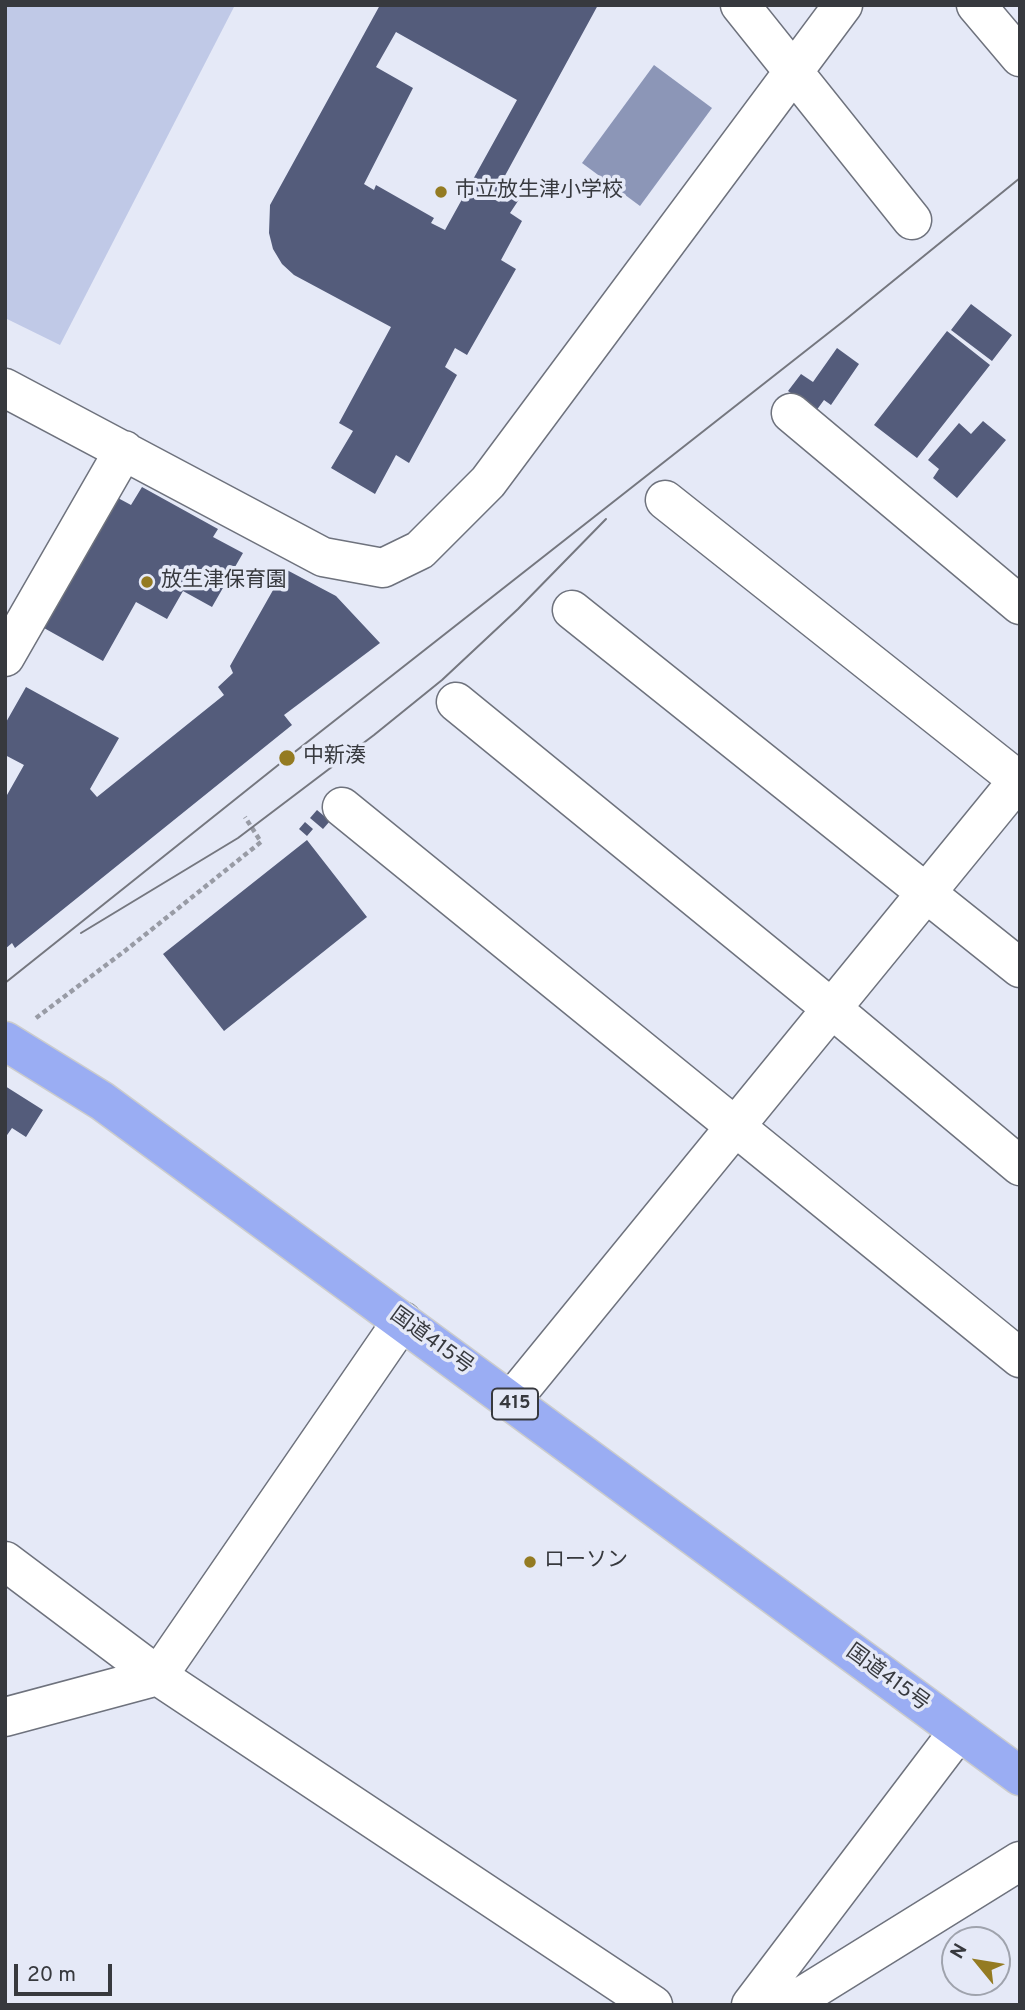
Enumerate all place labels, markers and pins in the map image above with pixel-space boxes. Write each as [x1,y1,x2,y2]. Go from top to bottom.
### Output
place label: 市立放生津小学校 [455,179,623,205]
marker: 市立放生津小学校 [433,184,449,200]
place label: 放生津保育園 [161,569,287,595]
marker: 放生津保育園 [139,574,155,590]
place label: 中新湊 [303,745,366,771]
marker: 中新湊 [277,748,297,768]
place label: ローソン [544,1549,628,1575]
marker: ローソン [522,1554,538,1570]

